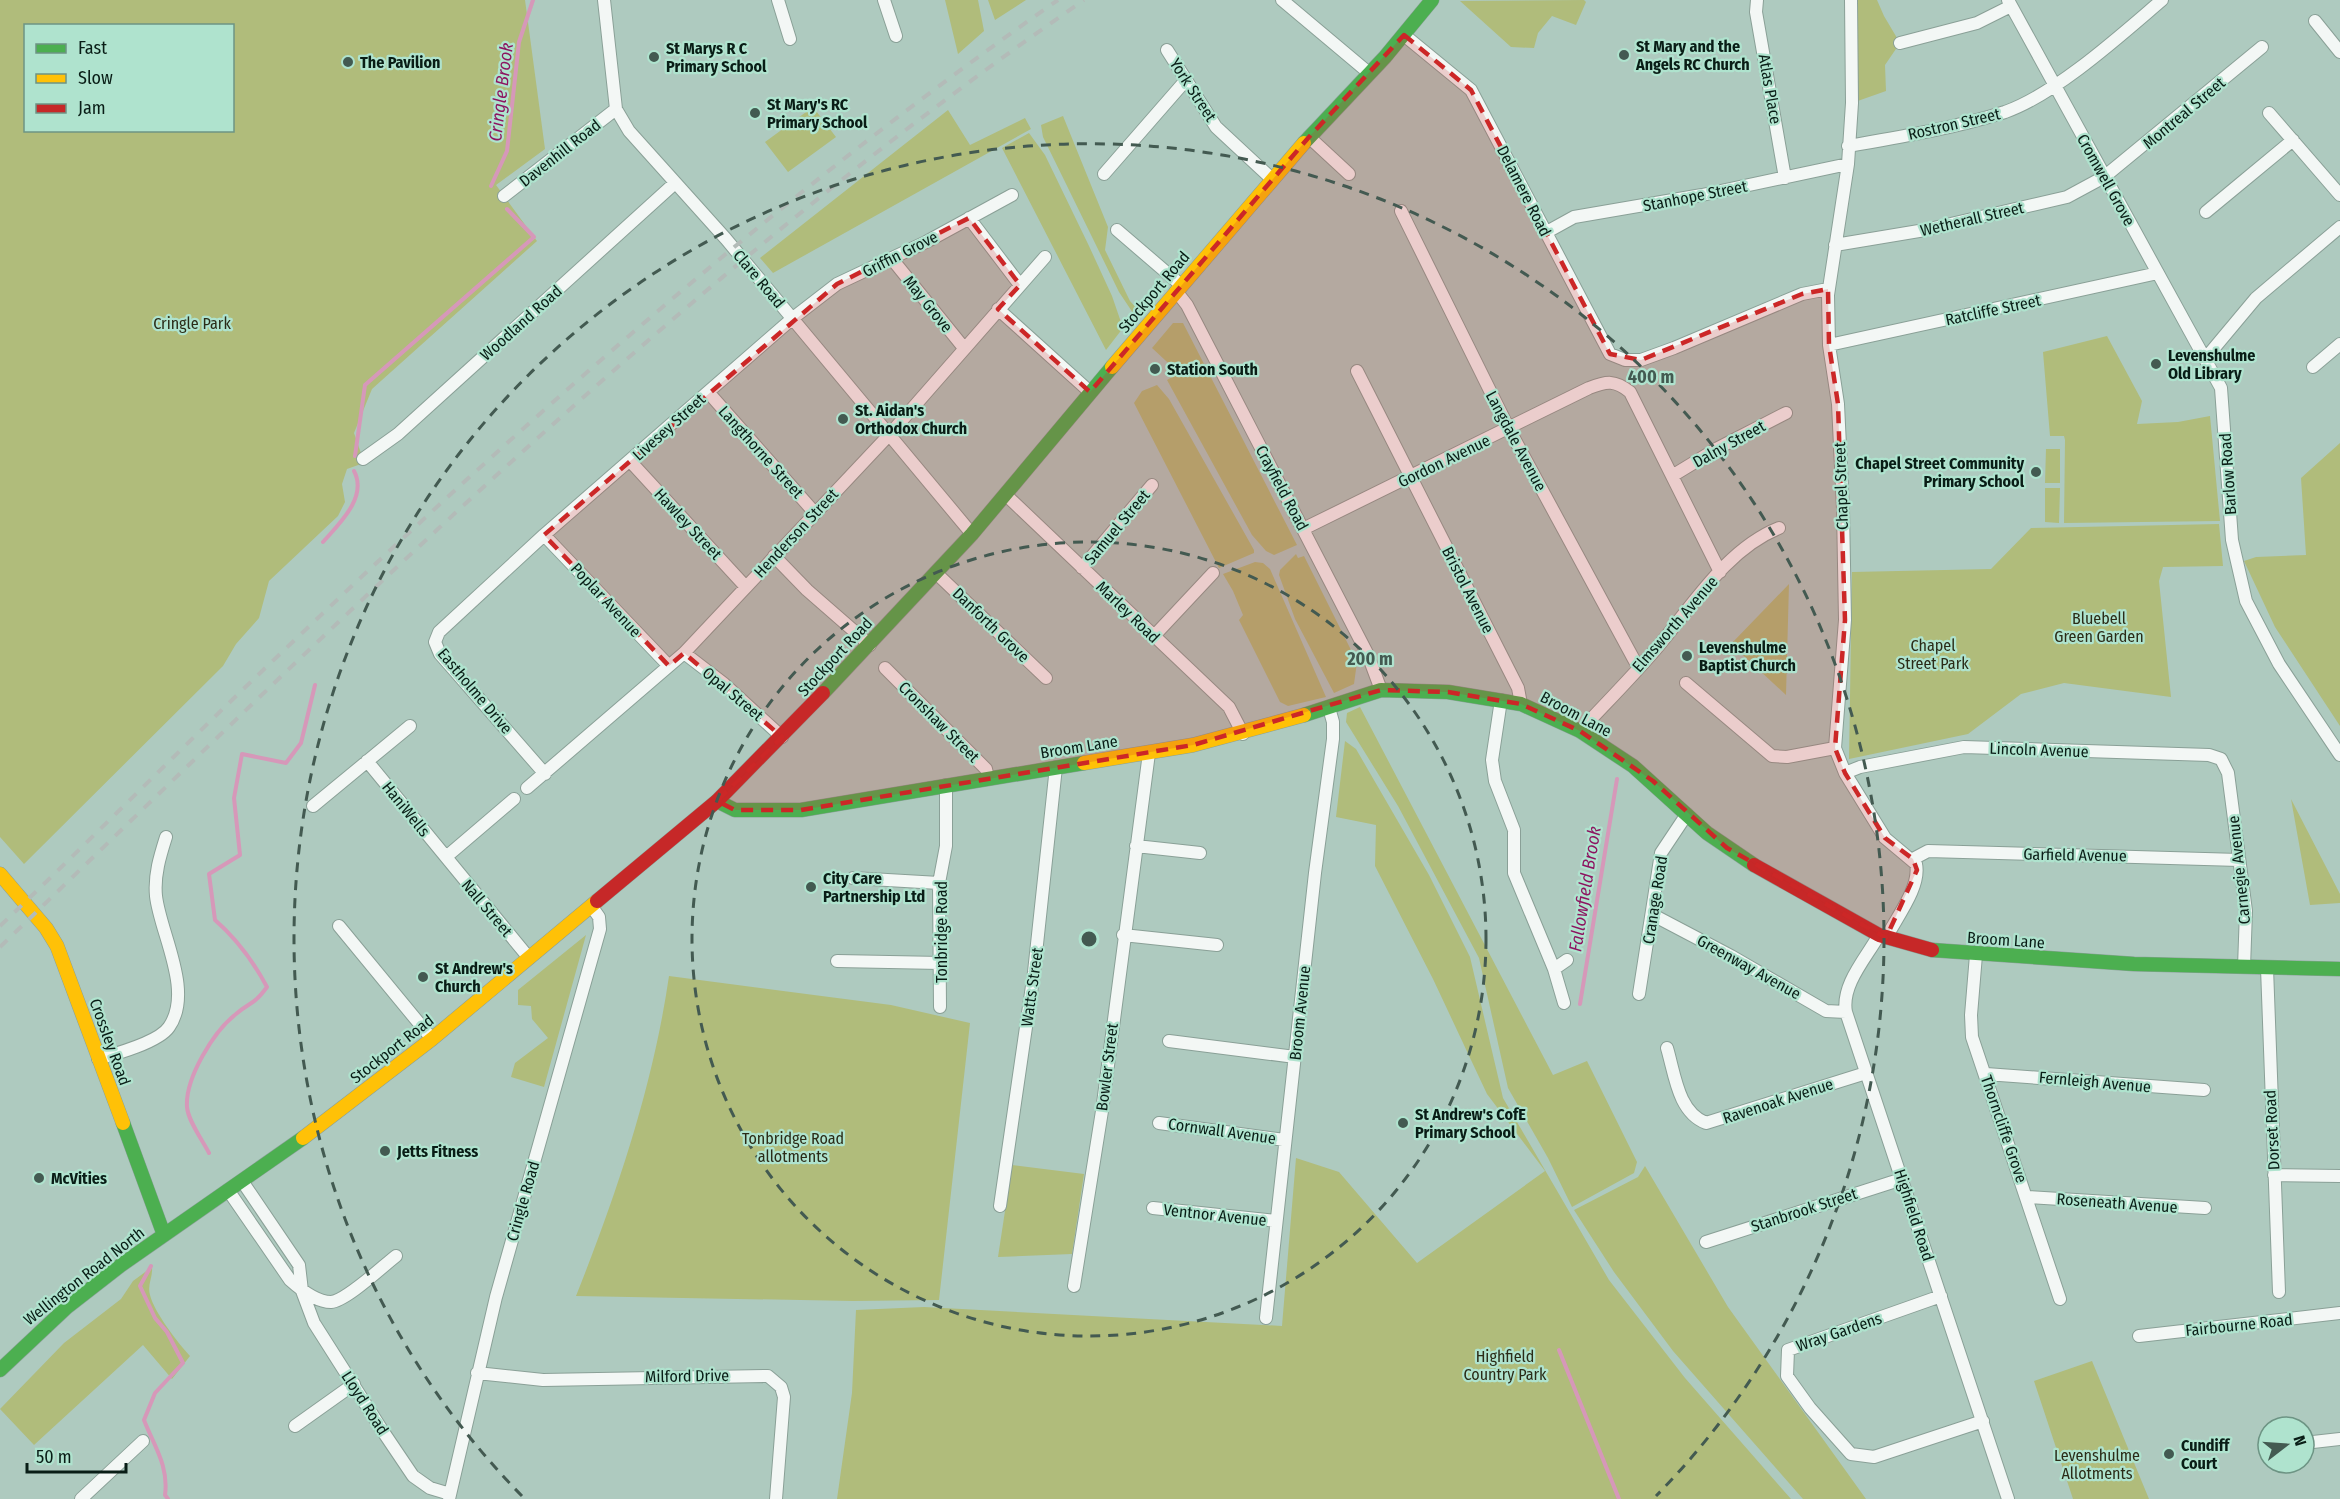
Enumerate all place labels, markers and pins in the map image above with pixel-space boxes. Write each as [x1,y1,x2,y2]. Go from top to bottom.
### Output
place label: St Mary and the Angels RC Church [1635,37,1750,74]
place label: St Marys R C Primary School [666,39,767,76]
marker: St Mary and the Angels RC Church [1617,48,1631,62]
marker: St Marys R C Primary School [647,50,661,64]
place label: The Pavilion [360,53,440,72]
marker: The Pavilion [341,55,355,69]
place label: St Mary's RC Primary School [767,95,868,132]
marker: St Mary's RC Primary School [748,106,762,120]
place label: Levenshulme Old Library [2168,346,2255,383]
marker: Levenshulme Old Library [2149,357,2163,371]
place label: Station South [1167,360,1258,379]
marker: Station South [1148,362,1162,376]
place label: St. Aidan's Orthodox Church [855,401,967,438]
marker: St. Aidan's Orthodox Church [836,412,850,426]
place label: Chapel Street Community Primary School [1855,454,2025,491]
marker: Chapel Street Community Primary School [2029,465,2043,479]
place label: Levenshulme Baptist Church [1699,638,1796,675]
marker: Levenshulme Baptist Church [1680,649,1694,663]
place label: City Care Partnership Ltd [823,869,925,906]
marker: City Care Partnership Ltd [804,880,818,894]
centre of rings [1079,929,1099,949]
place label: St Andrew's Church [435,959,513,996]
marker: St Andrew's Church [416,970,430,984]
place label: St Andrew's CofE Primary School [1415,1105,1526,1142]
marker: St Andrew's CofE Primary School [1396,1116,1410,1130]
place label: Jetts Fitness [396,1142,478,1161]
marker: Jetts Fitness [378,1144,392,1158]
place label: McVities [51,1169,107,1188]
marker: McVities [32,1171,46,1185]
place label: Cundiff Court [2181,1436,2231,1473]
marker: Cundiff Court [2162,1447,2176,1461]

